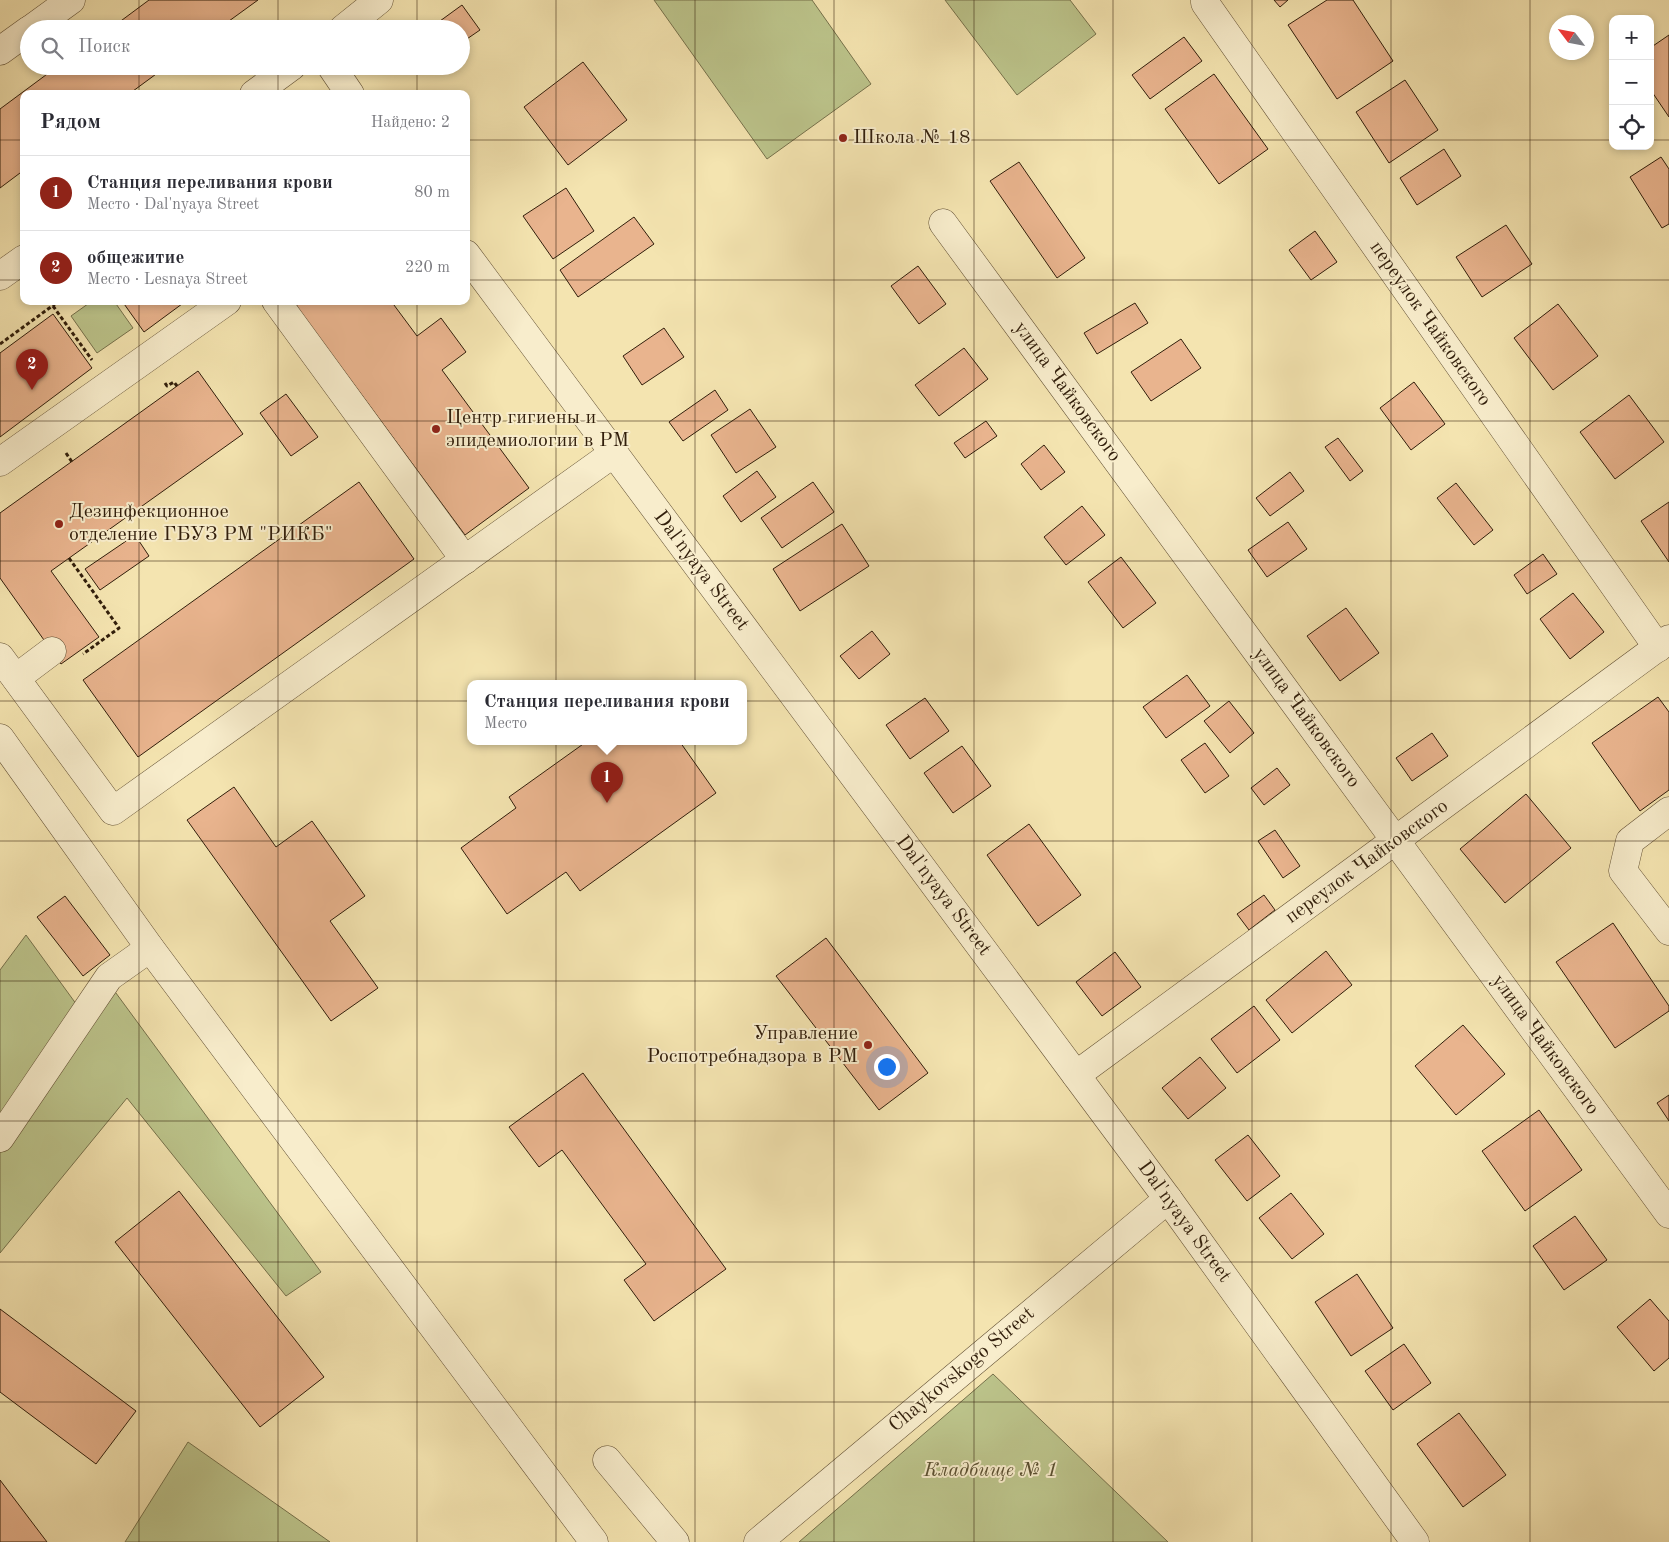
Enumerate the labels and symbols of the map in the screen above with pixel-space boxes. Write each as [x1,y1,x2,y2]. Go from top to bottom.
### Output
north arrow [1549,15,1594,60]
place label: Школа № 18 [853,128,971,148]
marker: Школа № 18 [837,132,849,144]
street label: переулок Чайковского [1366,238,1494,410]
street label: улица Чайковского [1010,318,1124,466]
pin: 2 [16,349,48,390]
place label: Центр гигиены и эпидемиологии в РМ [446,408,629,451]
marker: Центр гигиены и эпидемиологии в РМ [430,423,442,435]
place label: Дезинфекционное отделение ГБУЗ РМ "РИКБ" [69,502,333,545]
street label: Dal'nyaya Street [650,507,752,635]
marker: Дезинфекционное отделение ГБУЗ РМ "РИКБ" [53,518,65,530]
street label: улица Чайковского [1249,644,1363,792]
pin: 1 [591,762,623,803]
street label: переулок Чайковского [1282,796,1452,928]
street label: Dal'nyaya Street [892,832,994,960]
street label: улица Чайковского [1488,971,1602,1119]
place label: Управление Роспотребнадзора в РМ [646,1024,858,1067]
marker: Управление Роспотребнадзора в РМ [862,1039,874,1051]
your location [874,1054,900,1080]
street label: Dal'nyaya Street [1133,1158,1235,1286]
street label: Chaykovskogo Street [886,1304,1038,1436]
park label: Кладбище № 1 [923,1461,1058,1481]

